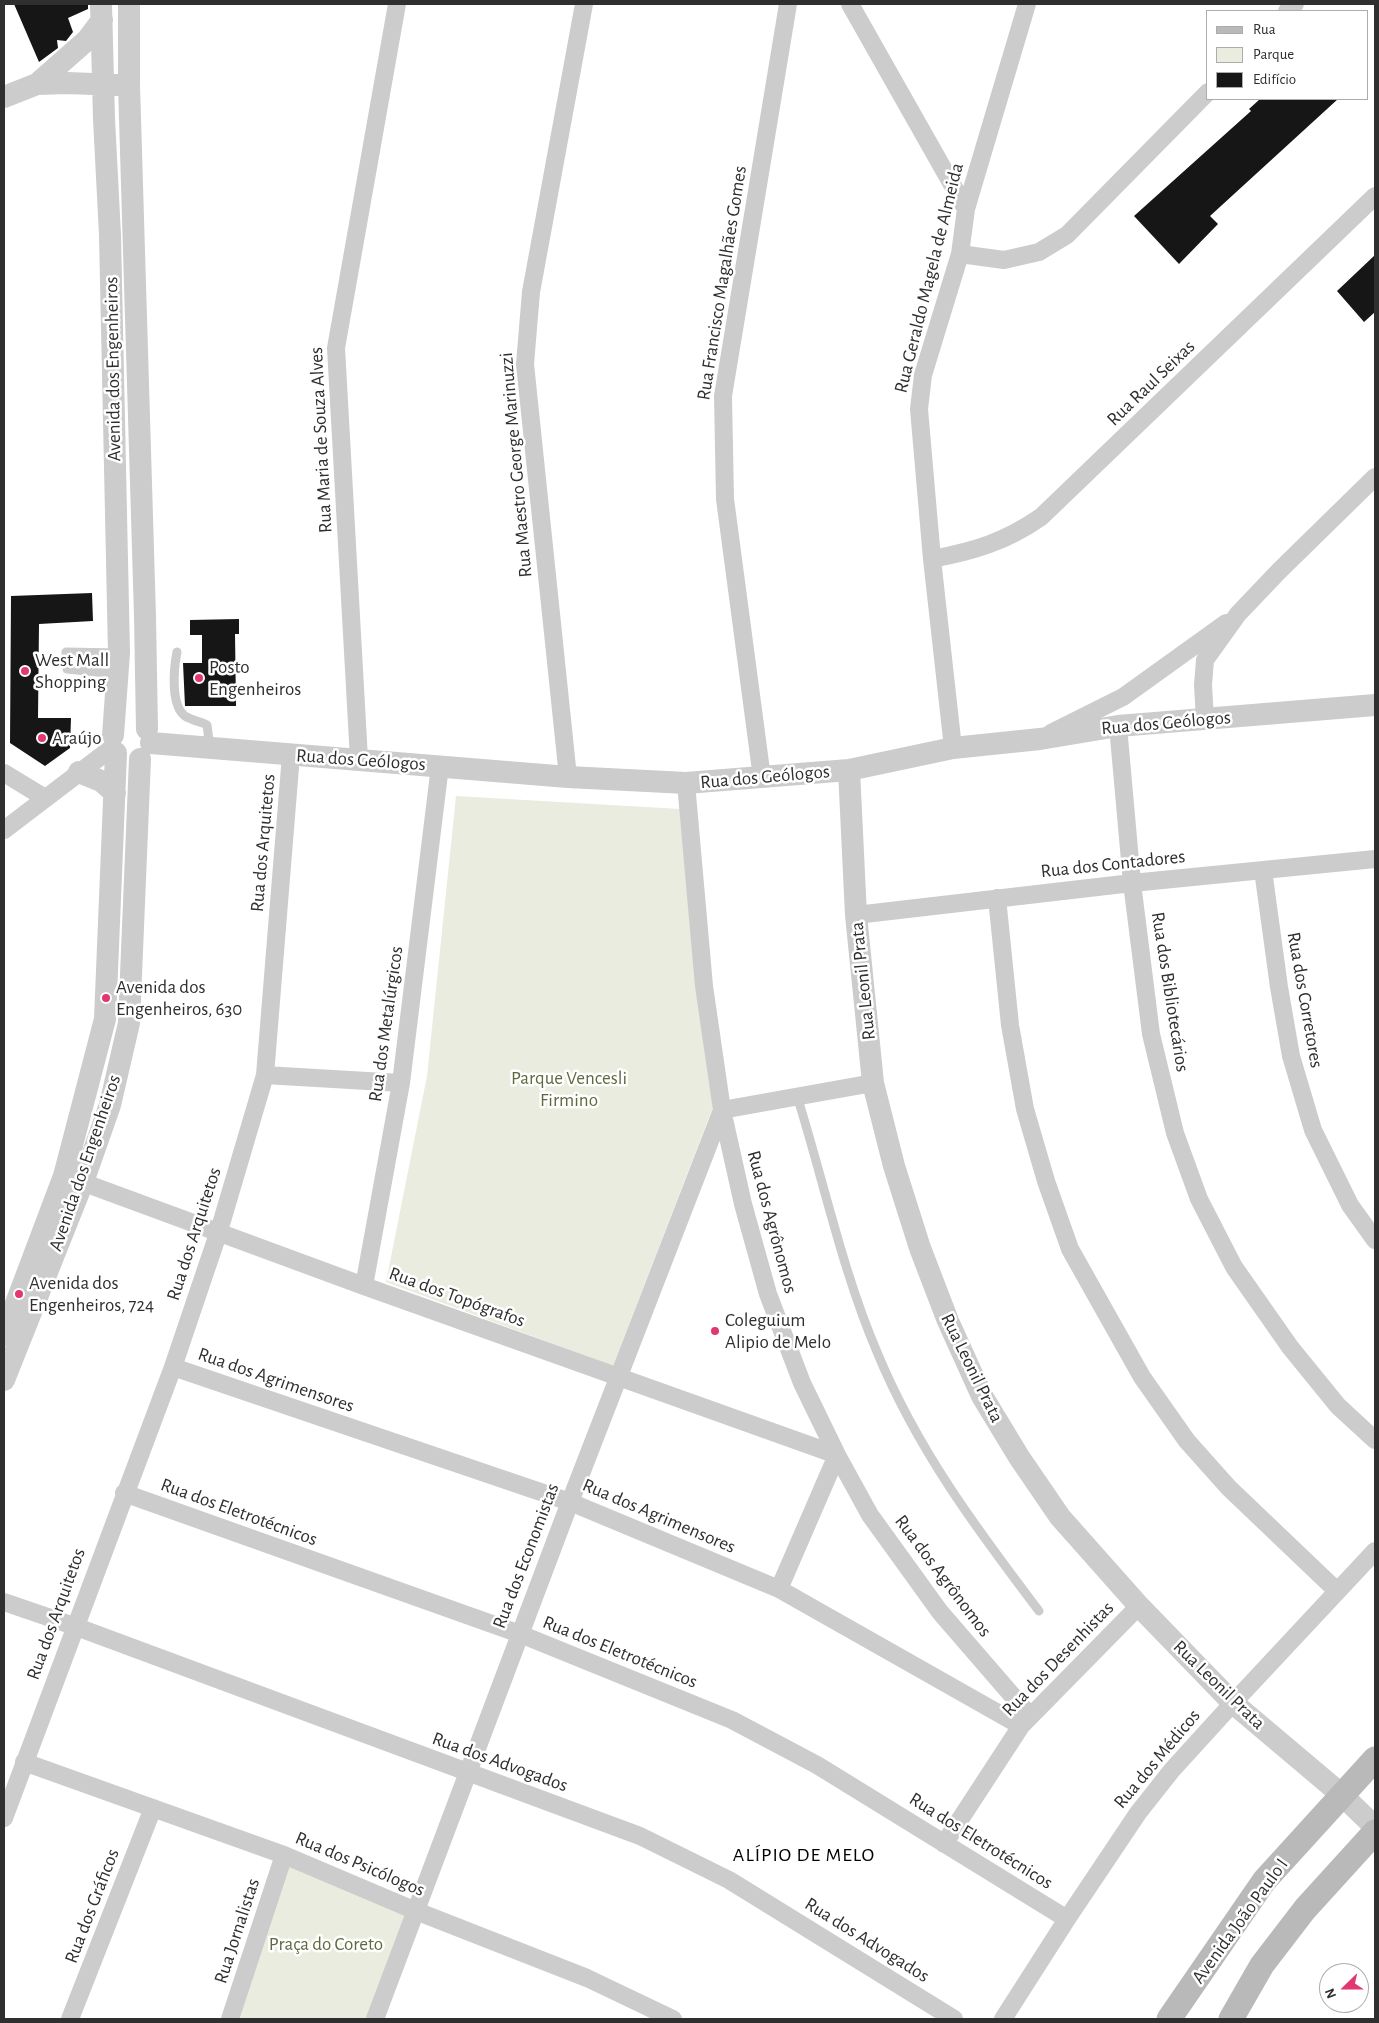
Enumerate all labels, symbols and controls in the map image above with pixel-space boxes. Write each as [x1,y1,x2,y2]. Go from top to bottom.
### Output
legend [1206,10,1369,100]
text: Rua [1253,22,1276,37]
text: Parque [1253,47,1294,62]
text: Edifício [1253,72,1296,87]
street label: Rua Geraldo Magela de Almeida [889,161,969,395]
street label: Rua Francisco Magalhães Gomes [692,164,752,402]
street label: Avenida dos Engenheiros [100,276,126,462]
street label: Rua Raul Seixas [1102,335,1200,431]
street label: Rua Maria de Souza Alves [305,346,337,534]
street label: Rua Maestro George Marinuzzi [495,352,537,578]
place label: West Mall Shopping [35,649,109,693]
place label: Posto Engenheiros [209,656,301,700]
marker: West Mall Shopping [19,665,31,677]
marker: Posto Engenheiros [193,672,205,684]
street label: Rua dos Geólogos [1100,706,1232,740]
place label: Araújo [52,727,102,749]
marker: Araújo [36,732,48,744]
street label: Rua dos Geólogos [295,744,427,776]
street label: Rua dos Geólogos [699,760,831,794]
street label: Rua dos Arquitetos [246,773,280,913]
street label: Rua dos Contadores [1040,845,1186,883]
street label: Rua dos Bibliotecários [1146,910,1194,1074]
street label: Rua Leonil Prata [845,921,881,1041]
street label: Rua dos Corretores [1282,930,1328,1070]
street label: Rua dos Metalúrgicos [364,945,408,1103]
place label: Avenida dos Engenheiros, 630 [116,976,242,1020]
marker: Avenida dos Engenheiros, 630 [100,992,112,1004]
park label: Parque Vencesli Firmino [511,1067,627,1111]
street label: Avenida dos Engenheiros [44,1072,126,1254]
street label: Rua dos Agrônomos [742,1148,802,1296]
street label: Rua dos Arquitetos [162,1165,226,1303]
street label: Rua dos Topógrafos [386,1262,528,1332]
place label: Avenida dos Engenheiros, 724 [29,1272,154,1316]
marker: Avenida dos Engenheiros, 724 [13,1288,25,1300]
place label: Coleguium Alipio de Melo [725,1309,831,1353]
street label: Rua Leonil Prata [936,1310,1008,1426]
marker: Coleguium Alipio de Melo [709,1325,721,1337]
street label: Rua dos Agrimensores [195,1343,357,1417]
street label: Rua dos Eletrotécnicos [158,1473,320,1551]
street label: Rua dos Agrimensores [579,1473,739,1559]
street label: Rua dos Economistas [488,1480,564,1632]
street label: Rua dos Agrônomos [890,1510,996,1642]
street label: Rua dos Arquitetos [22,1545,90,1683]
street label: Rua dos Desenhistas [997,1597,1119,1721]
street label: Rua dos Eletrotécnicos [539,1611,701,1693]
street label: Rua Leonil Prata [1168,1636,1270,1734]
street label: Rua dos Médicos [1109,1705,1205,1813]
street label: Rua dos Advogados [429,1727,571,1797]
street label: Rua dos Eletrotécnicos [905,1788,1057,1894]
street label: Rua dos Psicólogos [292,1826,428,1902]
district label: ALÍPIO DE MELO [731,1843,877,1867]
street label: Rua dos Gráficos [60,1845,124,1967]
street label: Avenida João Paulo I [1187,1854,1293,1988]
street label: Rua Jornalistas [209,1875,265,1987]
street label: Rua dos Advogados [800,1893,934,1987]
park label: Praça do Coreto [269,1933,383,1955]
north arrow [1319,1963,1369,2013]
text: N [1323,1986,1339,2000]

